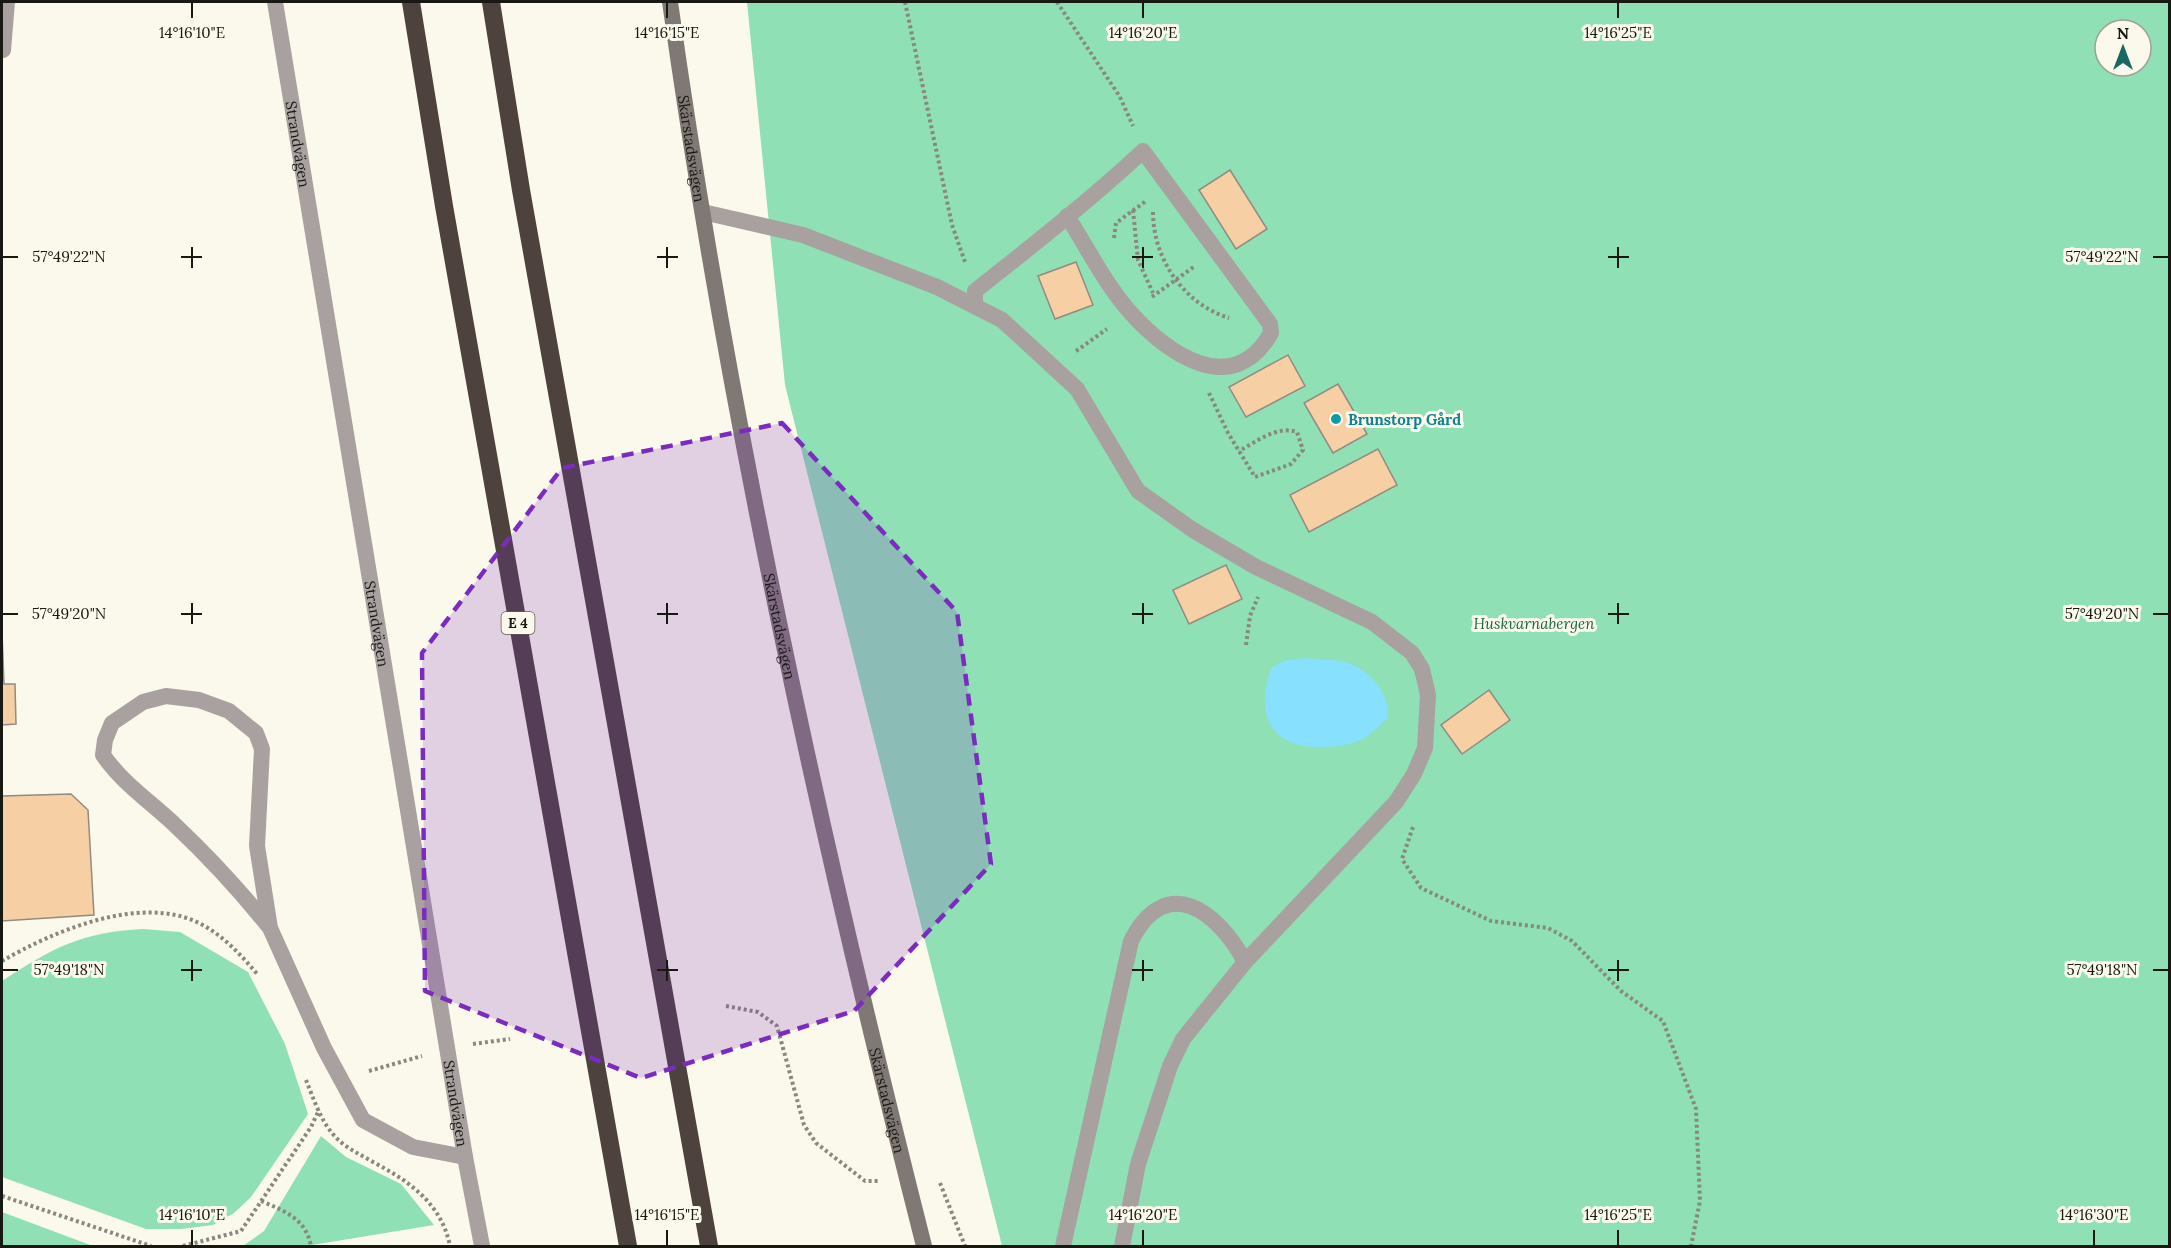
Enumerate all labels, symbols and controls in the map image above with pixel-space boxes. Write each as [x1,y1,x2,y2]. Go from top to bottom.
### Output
north arrow [2093,18,2153,78]
text: 14°16'10"E [159,23,225,42]
text: 14°16'15"E [635,23,699,42]
text: 14°16'20"E [1109,23,1177,42]
text: 14°16'25"E [1584,23,1652,42]
text: N [2117,23,2129,43]
street label: Skärstadsvägen [674,94,710,203]
street label: Strandvägen [282,100,315,189]
text: 57°49'22"N [32,247,106,266]
text: 57°49'22"N [2065,247,2139,266]
place label: Brunstorp Gård [1348,410,1461,429]
marker: Brunstorp Gård [1329,412,1343,426]
street label: Skärstadsvägen [760,572,800,681]
street label: Strandvägen [361,579,394,668]
text: 57°49'20"N [32,604,106,623]
text: 57°49'20"N [2065,604,2139,623]
road number: E 4 [502,612,534,634]
park label: Huskvarnabergen [1474,614,1595,633]
text: 57°49'18"N [33,960,105,979]
text: 57°49'18"N [2066,960,2138,979]
street label: Skärstadsvägen [866,1046,910,1155]
street label: Strandvägen [440,1059,473,1148]
text: 14°16'10"E [159,1205,225,1224]
text: 14°16'15"E [635,1205,699,1224]
text: 14°16'20"E [1109,1205,1177,1224]
text: 14°16'25"E [1584,1205,1652,1224]
text: 14°16'30"E [2060,1205,2128,1224]

